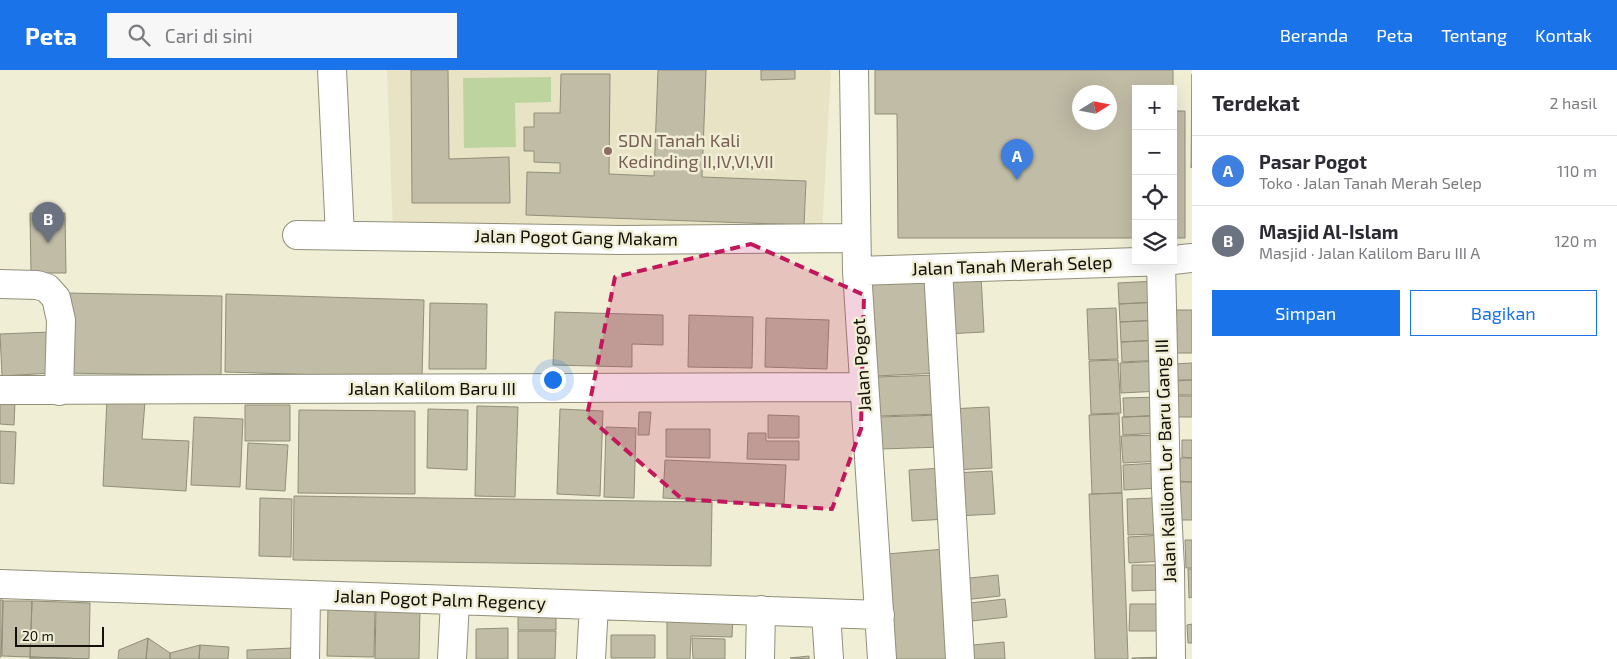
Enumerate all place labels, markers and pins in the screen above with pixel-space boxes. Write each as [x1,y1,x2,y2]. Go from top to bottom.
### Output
place label: SDN Tanah Kali Kedinding II,IV,VI,VII [618,129,774,172]
pin: A [1001,139,1033,180]
marker: SDN Tanah Kali Kedinding II,IV,VI,VII [602,145,614,157]
pin: B [32,202,64,243]

